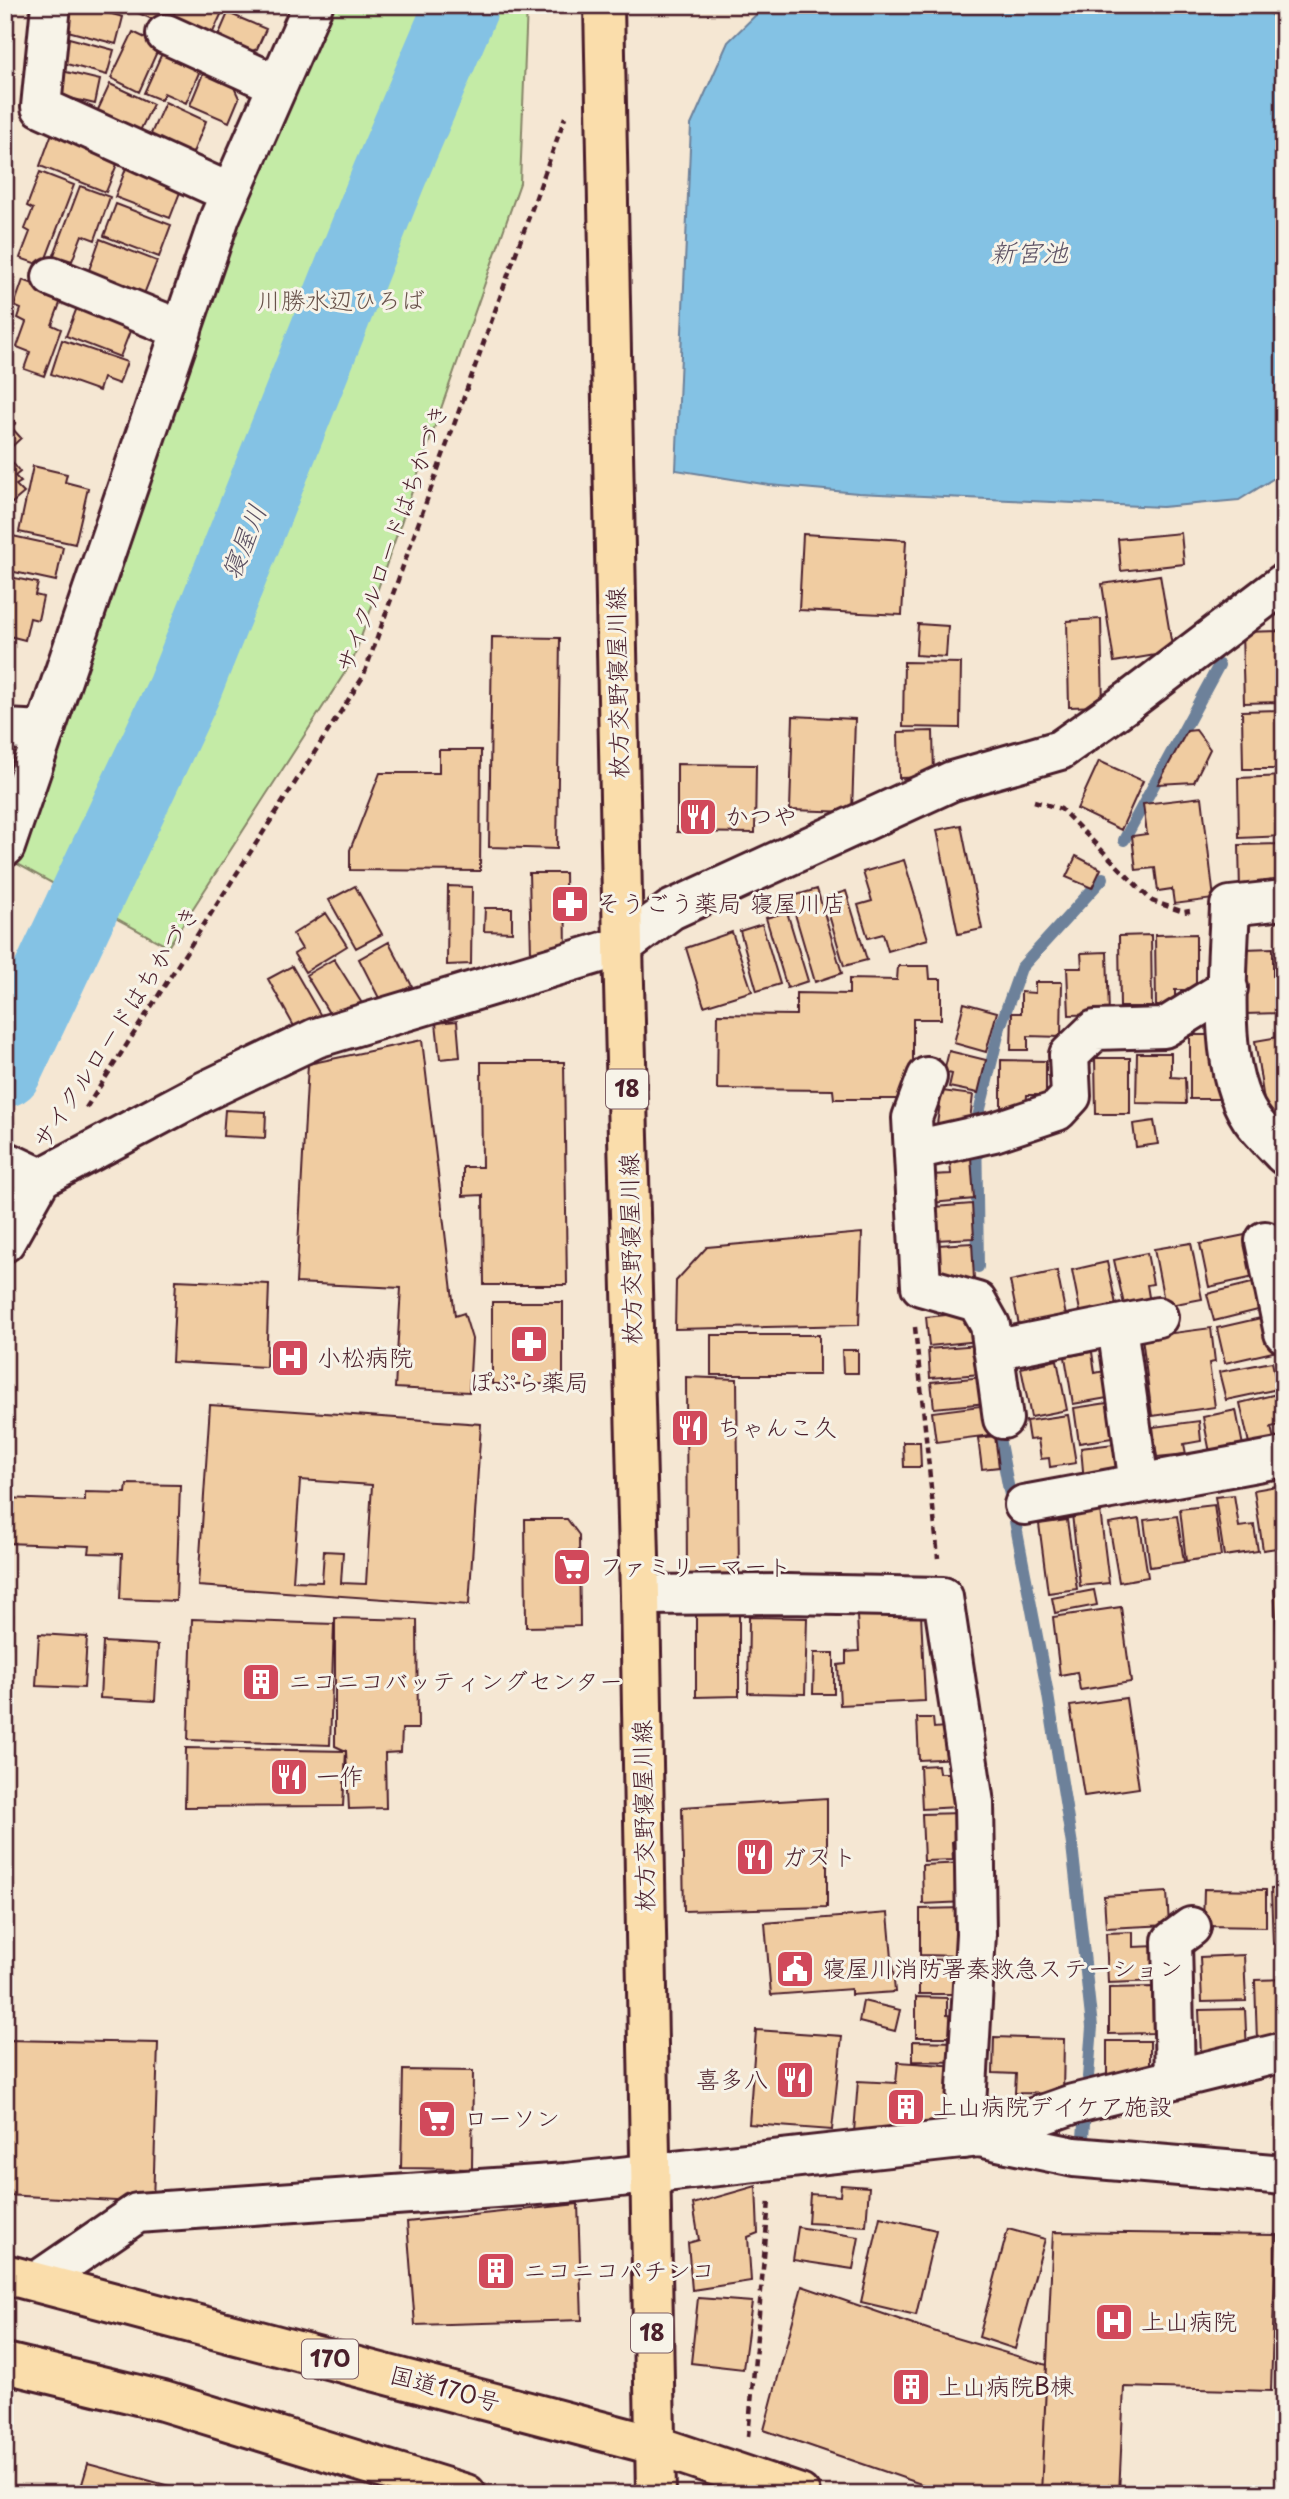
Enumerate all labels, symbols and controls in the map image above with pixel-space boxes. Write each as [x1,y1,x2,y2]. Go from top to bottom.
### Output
water label: 新宮池 [990,232,1069,271]
park label: 川勝水辺ひろば [257,281,425,317]
street label: サイクルロードはちかづき [326,398,457,677]
water label: 寝屋川 [210,498,275,585]
street label: 枚方交野寝屋川線 [596,587,636,779]
restaurant icon: かつや [677,796,719,838]
place label: かつや [725,797,797,833]
pharmacy icon: そうごう薬局 寝屋川店 [549,883,591,925]
place label: そうごう薬局 寝屋川店 [597,884,846,920]
street label: サイクルロードはちかづき [23,897,208,1155]
road number: 18 [606,1070,648,1108]
street label: 枚方交野寝屋川線 [609,1153,649,1345]
pharmacy icon: ぽぷら薬局 [508,1323,550,1365]
hospital icon: 小松病院 [269,1337,311,1379]
place label: 小松病院 [317,1338,413,1374]
place label: ぽぷら薬局 [469,1363,589,1399]
restaurant icon: ちゃんこ久 [669,1407,711,1449]
place label: ちゃんこ久 [717,1408,837,1444]
supermarket icon: ファミリーマート [551,1546,593,1588]
place label: ファミリーマート [599,1547,791,1583]
building icon: ニコニコバッティングセンター [240,1661,282,1703]
place label: ニコニコバッティングセンター [288,1662,623,1698]
street label: 枚方交野寝屋川線 [622,1720,662,1912]
restaurant icon: 一作 [268,1756,310,1798]
place label: 一作 [316,1757,364,1793]
restaurant icon: ガスト [734,1836,776,1878]
place label: ガスト [782,1837,856,1873]
public building icon: 寝屋川消防署秦救急ステーション [774,1948,816,1990]
place label: 寝屋川消防署秦救急ステーション [822,1949,1183,1985]
restaurant icon: 喜多八 [774,2059,816,2101]
place label: 喜多八 [696,2060,768,2096]
building icon: 上山病院デイケア施設 [885,2086,927,2128]
place label: 上山病院デイケア施設 [933,2087,1172,2123]
supermarket icon: ローソン [416,2098,458,2140]
place label: ローソン [464,2099,560,2135]
building icon: ニコニコパチンコ [475,2250,517,2292]
place label: ニコニコパチンコ [523,2251,715,2287]
hospital icon: 上山病院 [1093,2301,1135,2343]
place label: 上山病院 [1141,2302,1237,2338]
road number: 18 [631,2314,673,2352]
road number: 170 [302,2340,358,2378]
street label: 国道170号 [386,2355,505,2419]
building icon: 上山病院B棟 [890,2366,932,2408]
place label: 上山病院B棟 [938,2367,1074,2403]

